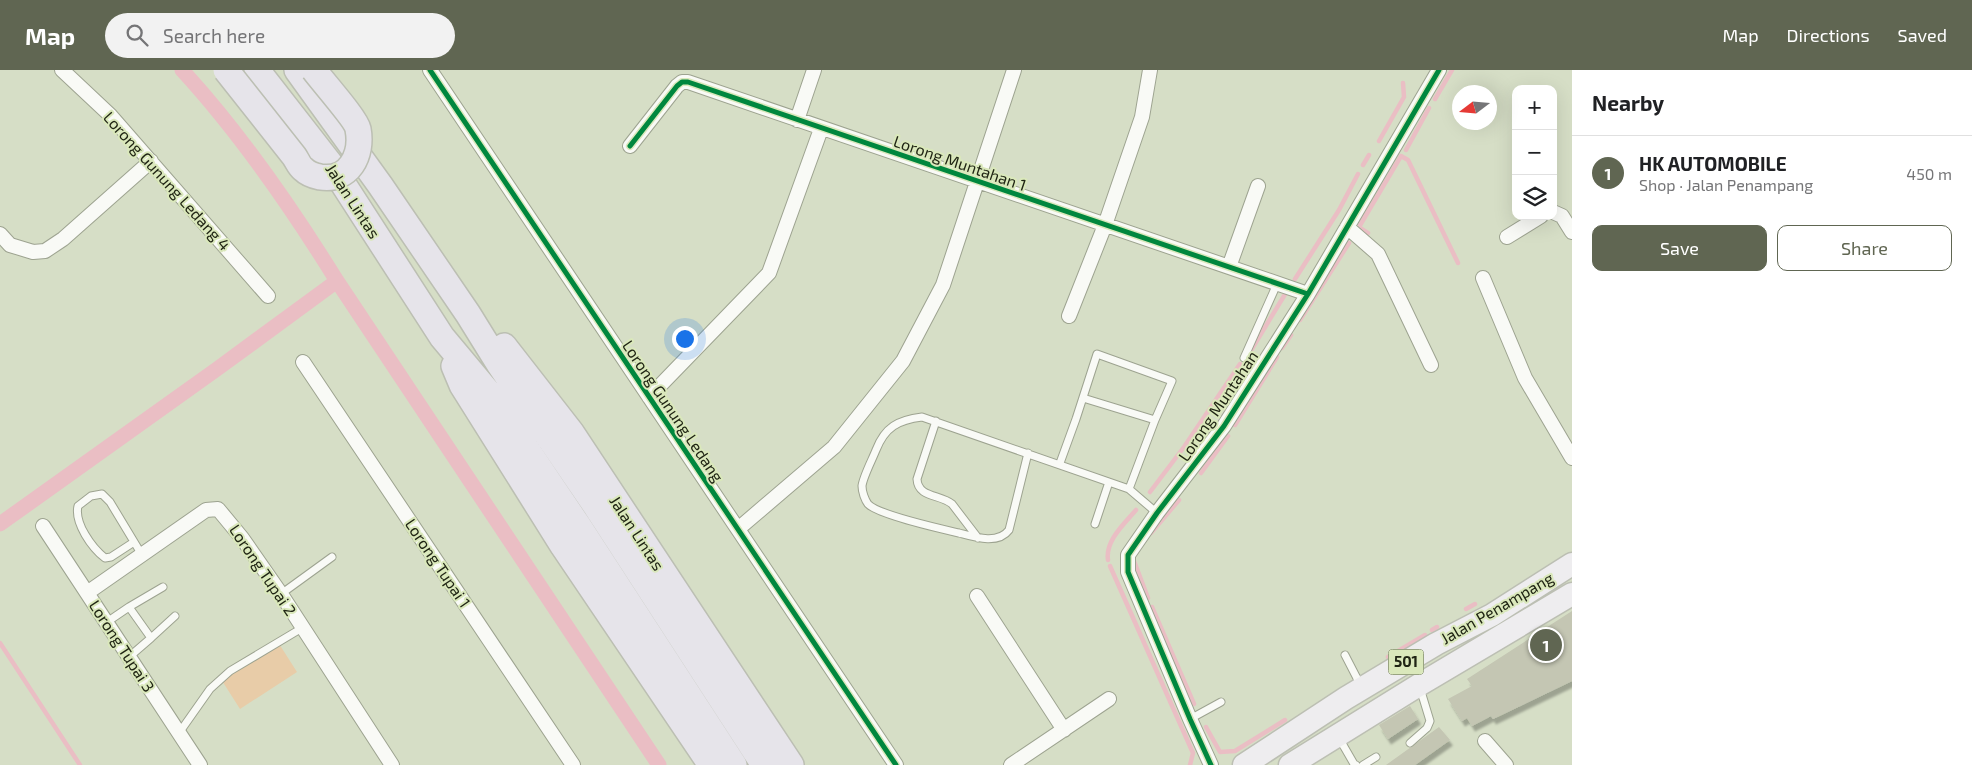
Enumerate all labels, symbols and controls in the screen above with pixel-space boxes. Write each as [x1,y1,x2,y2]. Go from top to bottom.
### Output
search box [105,13,455,58]
text: Map [25,21,75,50]
icon: search [123,21,151,49]
text: Search here [163,24,265,47]
text: Map [1722,24,1759,46]
text: Directions [1787,24,1870,46]
text: Saved [1898,24,1947,46]
north arrow [1452,85,1497,130]
map controls [1512,85,1557,220]
button: + [1512,85,1557,130]
text: Nearby [1592,90,1664,115]
street label: Lorong Gunung Ledang 4 [100,107,235,254]
button: − [1512,130,1557,175]
street label: Lorong Muntahan 1 [891,131,1029,194]
text: HK AUTOMOBILE [1639,152,1787,175]
street label: Jalan Lintas [322,160,385,242]
text: 1 [1605,164,1611,183]
text: 450 m [1906,164,1952,183]
button: layers [1512,175,1557,220]
text: Shop · Jalan Penampang [1639,175,1813,194]
button: Save [1592,225,1767,271]
button: Share [1777,225,1952,271]
your location [672,326,698,352]
street label: Lorong Gunung Ledang [619,336,728,485]
street label: Lorong Muntahan [1174,347,1262,465]
street label: Jalan Lintas [606,492,669,574]
street label: Lorong Tupai 1 [402,515,475,611]
street label: Lorong Tupai 2 [226,521,301,619]
street label: Jalan Penampang [1437,568,1557,648]
street label: Lorong Tupai 3 [86,596,159,695]
pin: 1 [1530,626,1562,664]
road number: 501 [1388,650,1424,674]

